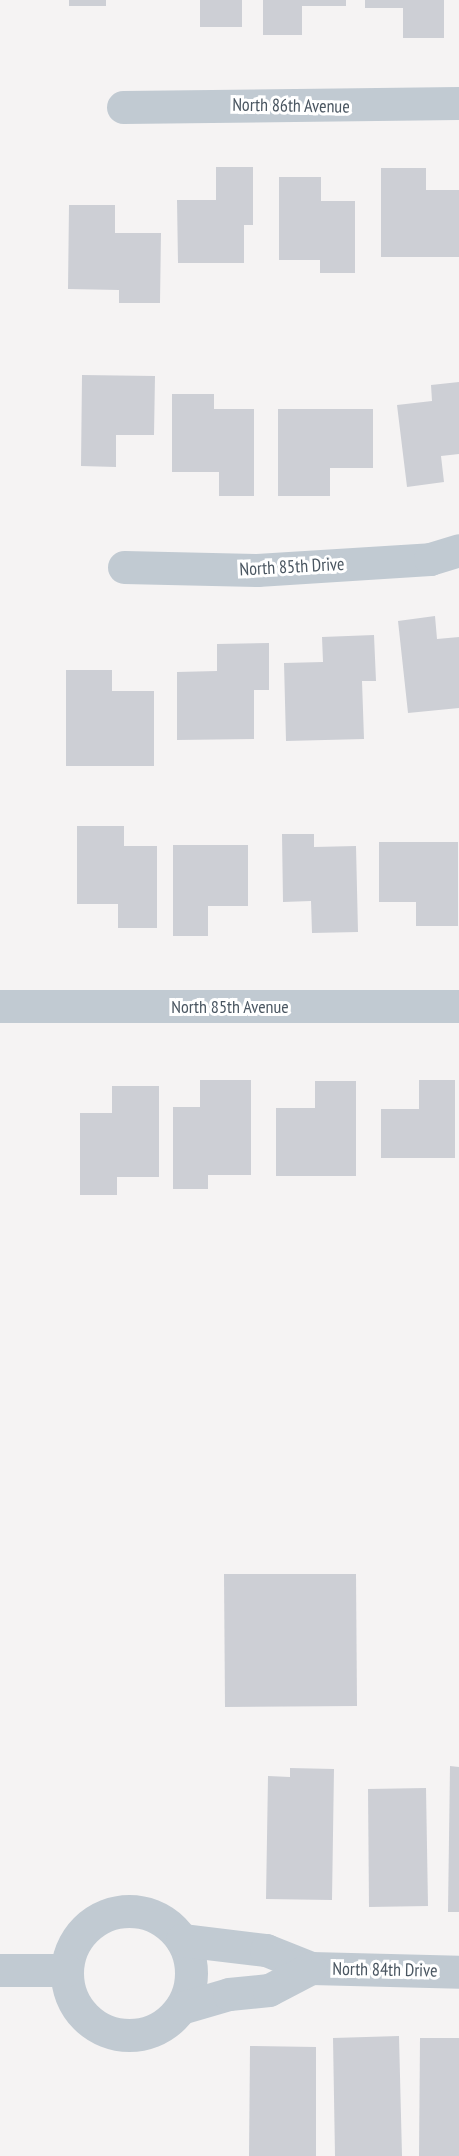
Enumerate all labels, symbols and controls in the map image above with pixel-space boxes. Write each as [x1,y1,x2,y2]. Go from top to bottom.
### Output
street label: North 86th Avenue [232,94,350,118]
street label: North 85th Drive [239,553,345,581]
street label: North 85th Avenue [171,996,289,1018]
street label: North 84th Drive [332,1958,438,1982]

